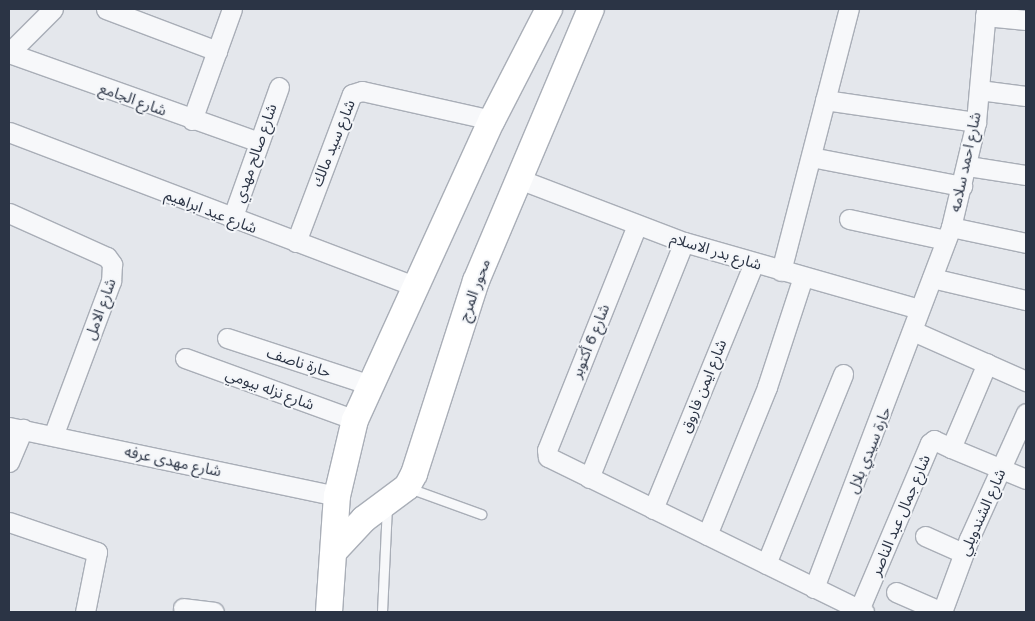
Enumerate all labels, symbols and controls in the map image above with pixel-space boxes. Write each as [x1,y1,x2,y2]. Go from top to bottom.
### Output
street label: شارع الجامع [97,79,169,119]
street label: شارع سيد مالك [307,97,359,189]
street label: شارع صالح مهدي [230,101,280,205]
street label: شارع احمد سلامه [946,110,984,214]
street label: شارع عيد ابراهيم [162,185,260,237]
street label: شارع بدر الاسلام [668,229,764,273]
street label: محور المرج [454,256,494,324]
street label: شارع الامل [81,276,119,342]
street label: شارع 6 أكتوبر [567,301,613,381]
street label: شارع ايمن فاروق [676,337,730,435]
street label: حارة ناصف [265,343,333,381]
street label: شارع نزله بيومي [223,365,317,413]
street label: حارة سيدي بلال [843,404,895,496]
street label: شارع مهدى عرفه [123,442,223,480]
street label: شارع جمال عبد الناصر [866,452,934,578]
street label: شارع الشندويلي [955,466,1009,558]

